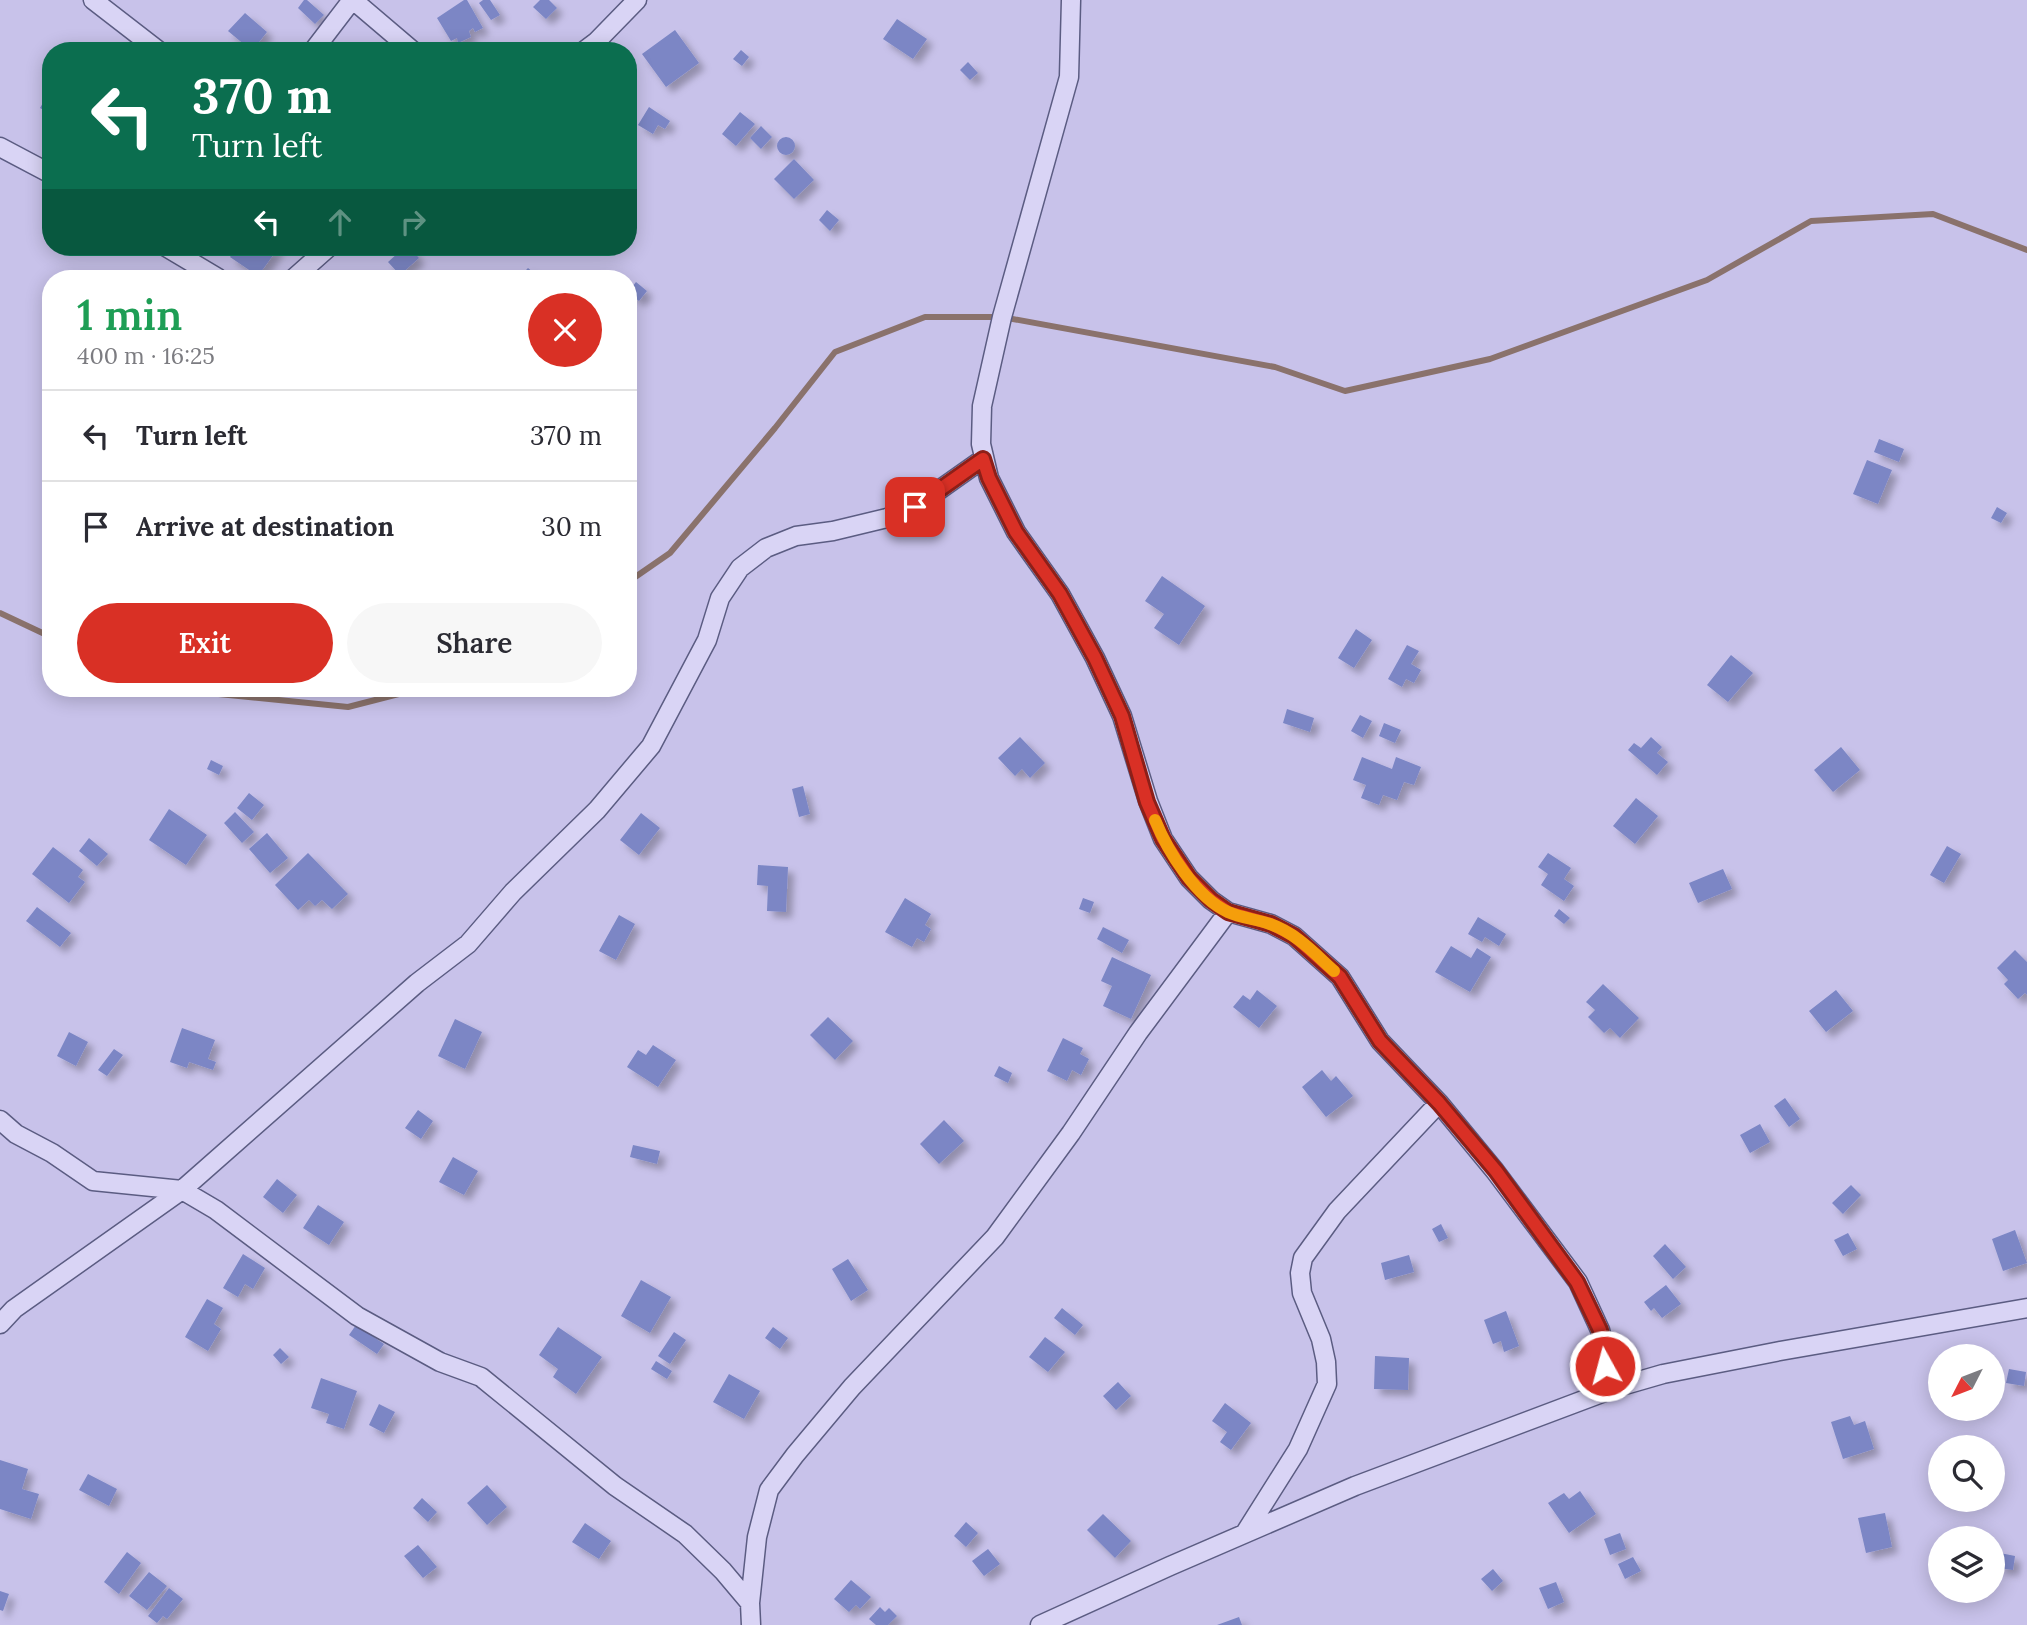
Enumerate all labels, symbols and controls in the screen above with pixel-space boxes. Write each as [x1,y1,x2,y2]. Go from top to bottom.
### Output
text: 370 m [192,64,332,126]
icon: left [77,70,168,161]
text: Turn left [192,125,322,166]
icon: left [248,203,286,241]
icon: ahead [321,203,359,241]
icon: right [394,203,432,241]
text: 1 min [77,288,182,342]
button: close [528,293,602,367]
text: 400 m · 16:25 [77,341,215,370]
icon: left [77,417,115,455]
text: Turn left [136,419,247,452]
text: 370 m [530,419,602,452]
pin [885,477,945,537]
icon: arrive [896,488,934,526]
icon: arrive [77,508,115,546]
text: Arrive at destination [136,510,394,543]
text: 30 m [541,510,602,543]
button: Exit [77,603,333,683]
button: Share [347,603,602,683]
position arrow [1568,1329,1642,1403]
north arrow [1928,1344,2006,1421]
map controls [1928,1344,2005,1603]
button: search [1928,1435,2005,1512]
button: layers [1928,1526,2005,1603]

